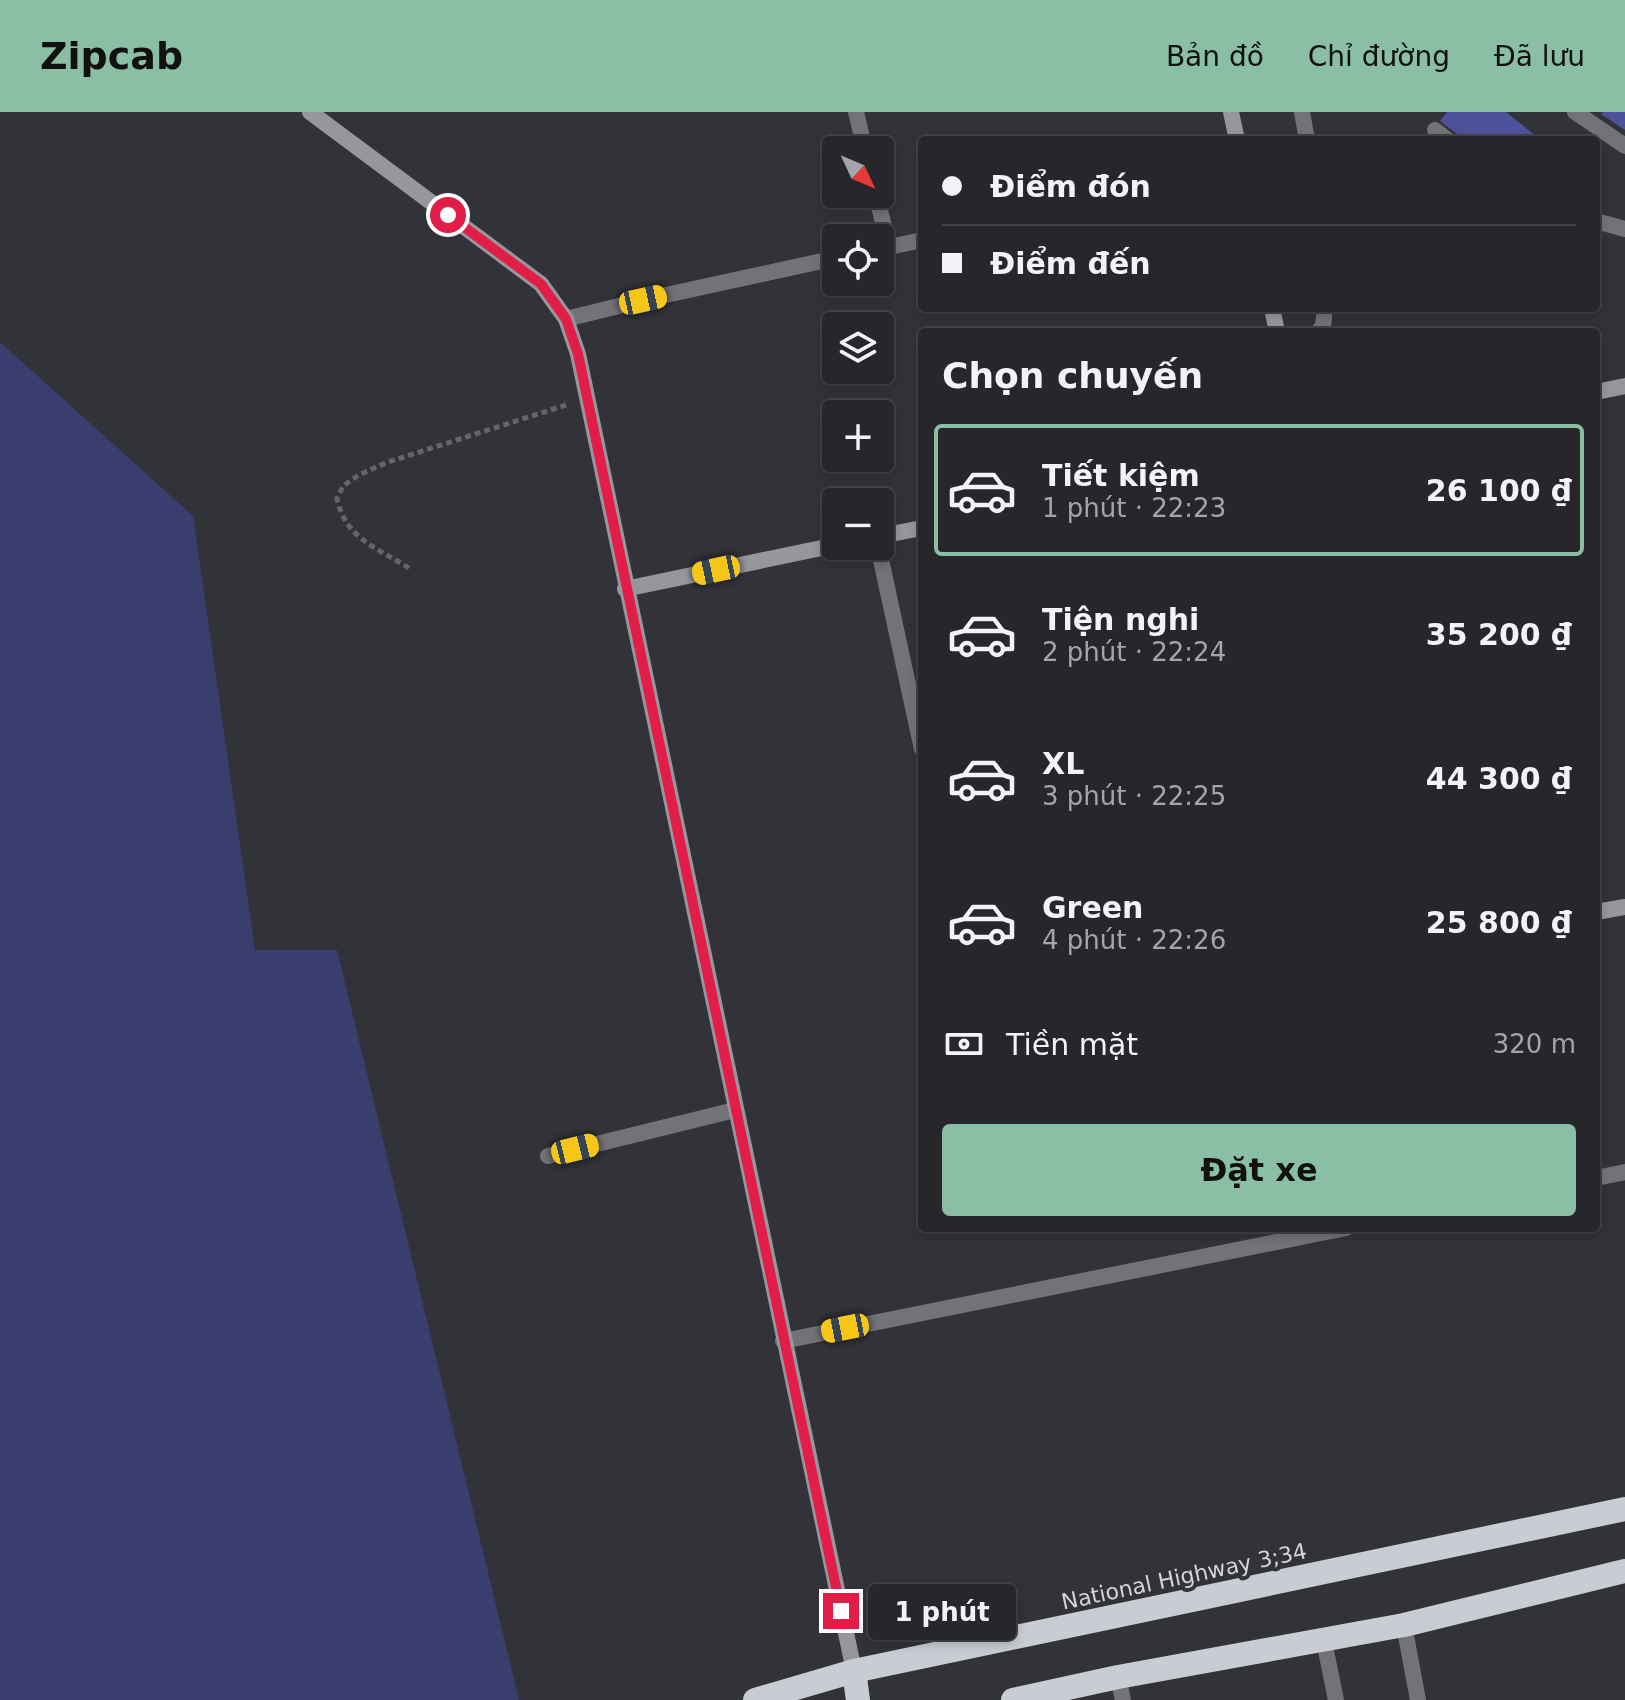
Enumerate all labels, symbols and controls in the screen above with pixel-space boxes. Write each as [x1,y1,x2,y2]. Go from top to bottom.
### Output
text: Zipcab [40,34,183,78]
text: Bản đồ [1166,40,1264,73]
text: Chỉ đường [1308,40,1450,73]
text: Đã lưu [1494,40,1585,73]
north arrow [822,136,894,208]
map controls [822,136,894,560]
text: Điểm đón [990,169,1151,204]
route start [430,197,466,233]
button: locate [822,224,894,296]
text: Điểm đến [990,246,1151,281]
car [617,283,669,317]
button: layers [822,312,894,384]
text: Chọn chuyến [942,355,1203,396]
button: + [822,400,894,472]
icon: car [946,454,1018,526]
text: Tiết kiệm [1042,458,1200,493]
text: 26 100 ₫ [1426,473,1572,508]
button: − [822,488,894,560]
text: 1 phút · 22:23 [1042,493,1226,523]
car [690,553,742,587]
icon: car [946,598,1018,670]
text: Tiện nghi [1042,602,1199,637]
text: 35 200 ₫ [1426,617,1572,652]
text: 2 phút · 22:24 [1042,637,1226,667]
icon: car [946,742,1018,814]
text: XL [1042,746,1084,781]
text: 44 300 ₫ [1426,761,1572,796]
text: 3 phút · 22:25 [1042,781,1226,811]
icon: car [946,886,1018,958]
text: Green [1042,890,1143,925]
text: 25 800 ₫ [1426,905,1572,940]
text: 4 phút · 22:26 [1042,925,1226,955]
icon: cash [942,1022,986,1066]
text: Tiền mặt [1006,1027,1138,1062]
text: 320 m [1493,1029,1576,1059]
button: Đặt xe [942,1124,1576,1216]
car [549,1132,601,1166]
car [819,1312,871,1344]
street label: National Highway 3;34 [1059,1538,1309,1615]
callout: 1 phút [869,1583,1017,1639]
route end [823,1593,859,1629]
text: 1 phút [894,1597,990,1627]

